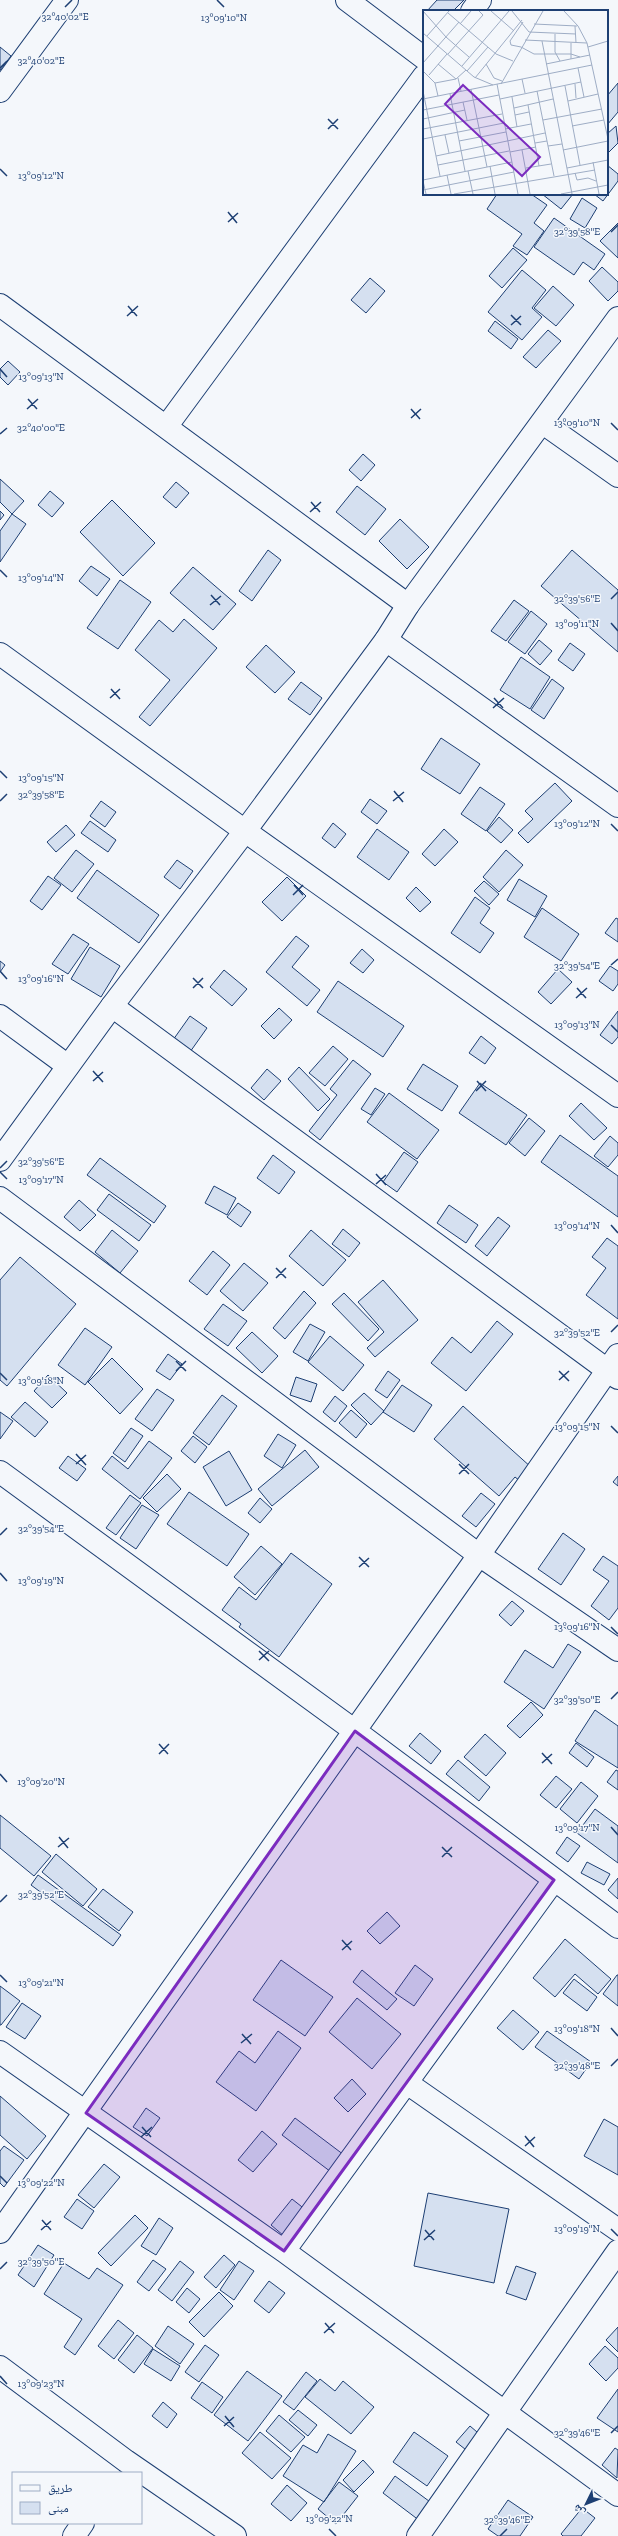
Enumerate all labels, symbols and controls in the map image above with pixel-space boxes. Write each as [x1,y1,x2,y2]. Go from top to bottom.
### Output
inset map [423,10,608,195]
text: 32°40'02"E [41,11,89,23]
text: 13°09'10"N [201,12,248,24]
text: 32°40'02"E [17,55,65,67]
text: 13°09'12"N [18,170,64,182]
text: 32°39'58"E [554,226,600,238]
text: 13°09'13"N [18,371,64,383]
text: 13°09'10"N [554,417,601,429]
text: 32°40'00"E [17,422,65,434]
text: 13°09'14"N [18,572,65,584]
text: 32°39'56"E [554,593,600,605]
text: 13°09'11"N [555,618,600,630]
text: 13°09'15"N [18,772,64,784]
text: 32°39'58"E [18,789,64,801]
text: 13°09'12"N [554,818,600,830]
text: 32°39'54"E [554,960,600,972]
text: 13°09'16"N [18,973,65,985]
text: 13°09'13"N [554,1019,600,1031]
text: 32°39'56"E [18,1156,64,1168]
text: 13°09'17"N [18,1174,64,1186]
text: 13°09'14"N [554,1220,601,1232]
text: 32°39'52"E [554,1327,600,1339]
text: 13°09'18"N [18,1375,65,1387]
text: 13°09'15"N [554,1421,600,1433]
text: 32°39'54"E [18,1523,64,1535]
text: 13°09'19"N [18,1575,65,1587]
text: 13°09'16"N [554,1621,601,1633]
text: 32°39'50"E [554,1694,600,1706]
text: 13°09'20"N [17,1776,65,1788]
text: 13°09'17"N [554,1822,600,1834]
text: 32°39'52"E [18,1889,64,1901]
text: 13°09'21"N [18,1977,64,1989]
text: 13°09'18"N [554,2023,601,2035]
text: 32°39'48"E [554,2060,600,2072]
text: 13°09'22"N [17,2177,65,2189]
text: 13°09'19"N [554,2223,601,2235]
text: 32°39'50"E [18,2256,64,2268]
text: 13°09'23"N [18,2378,65,2390]
text: 32°39'46"E [554,2427,600,2439]
legend [12,2472,142,2524]
text: طريق [48,2481,73,2495]
north arrow [566,2484,606,2524]
text: مبنى [48,2501,69,2515]
text: ش [570,2501,589,2519]
text: 13°09'22"N [305,2513,353,2525]
text: 32°39'46"E [484,2514,530,2526]

